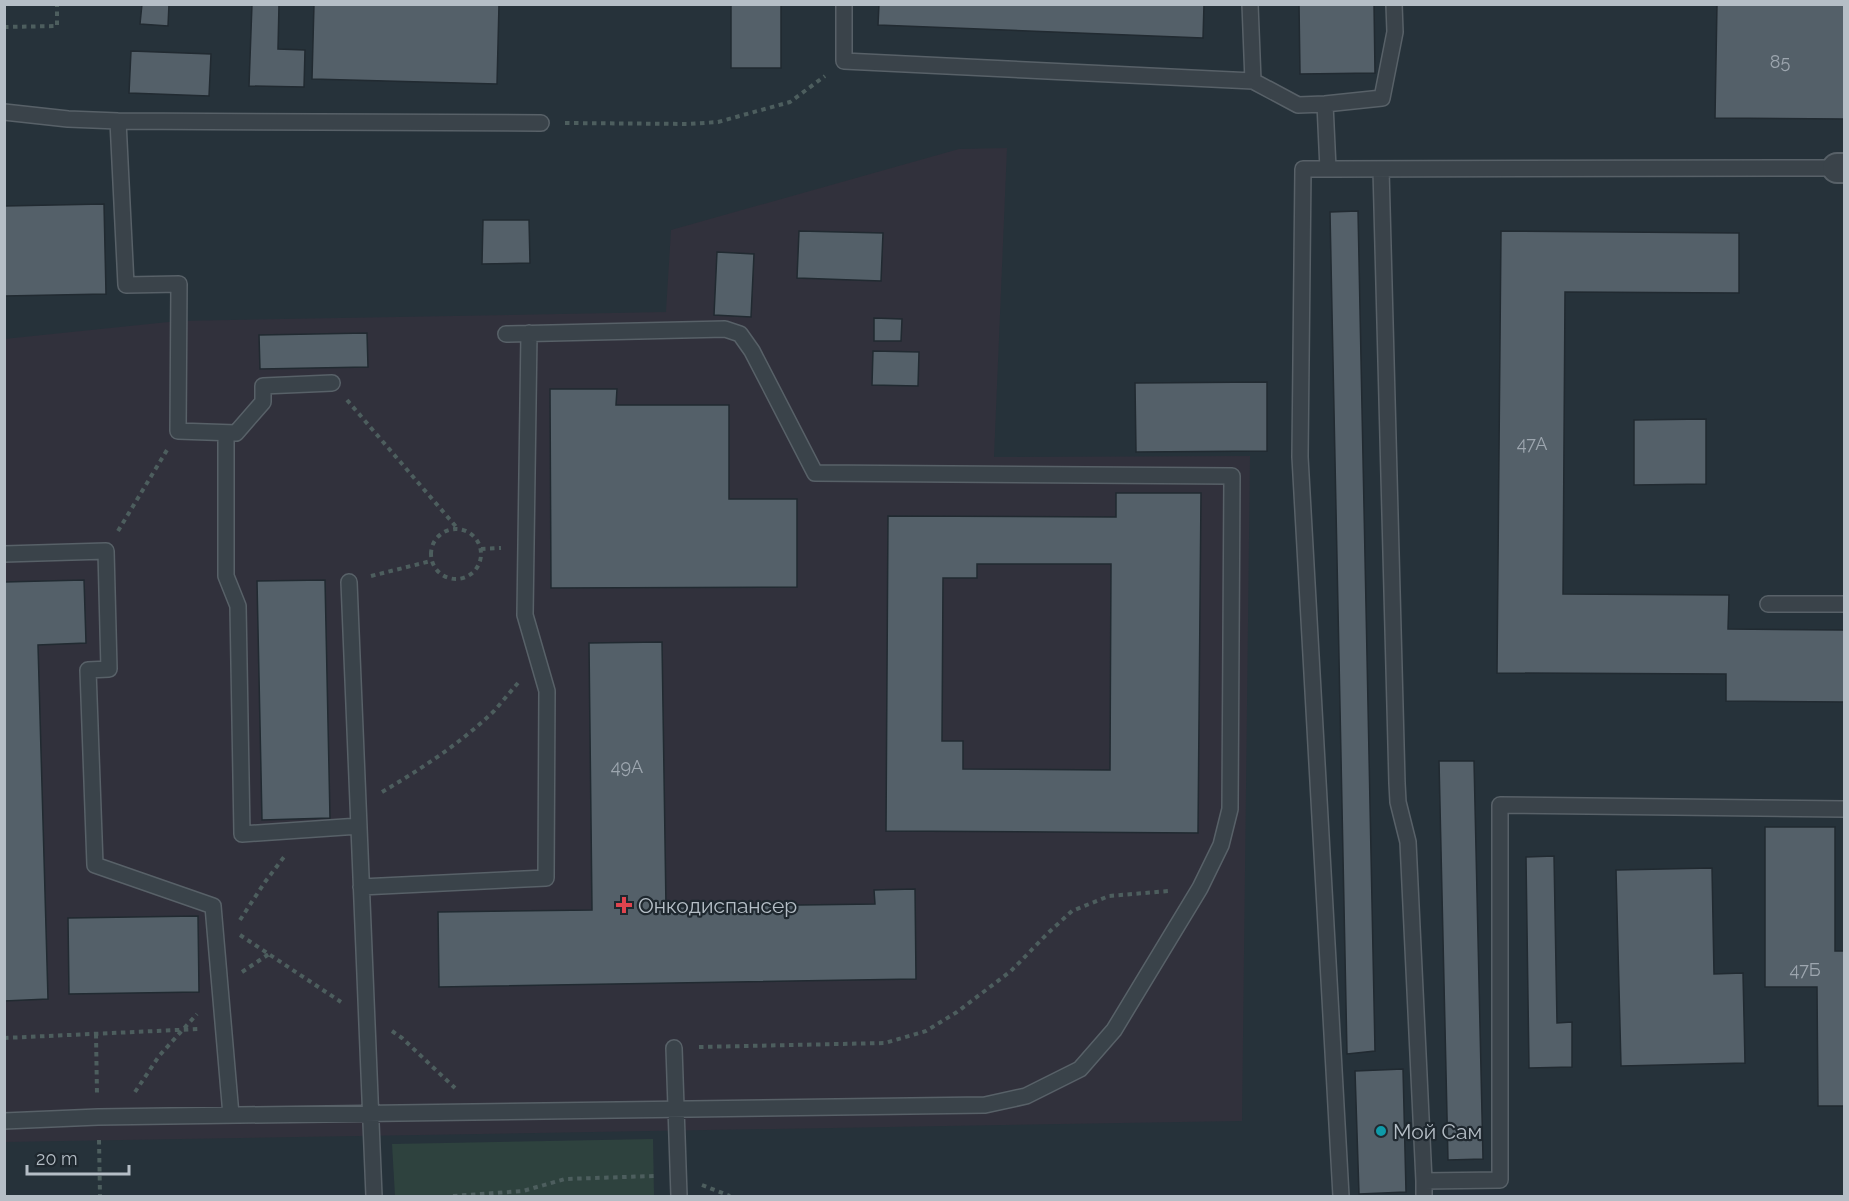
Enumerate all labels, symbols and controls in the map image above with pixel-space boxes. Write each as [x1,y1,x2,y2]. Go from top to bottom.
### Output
house number: 85 [1770,51,1790,72]
house number: 47А [1517,433,1547,454]
house number: 49А [611,756,643,777]
place label: Онкодиспансер [638,893,797,918]
marker: Онкодиспансер [615,896,633,914]
house number: 47Б [1789,959,1821,980]
place label: Мой Сам [1393,1119,1482,1144]
marker: Мой Сам [1374,1124,1388,1138]
scale bar [27,1138,129,1176]
text: 20 m [36,1148,78,1169]

